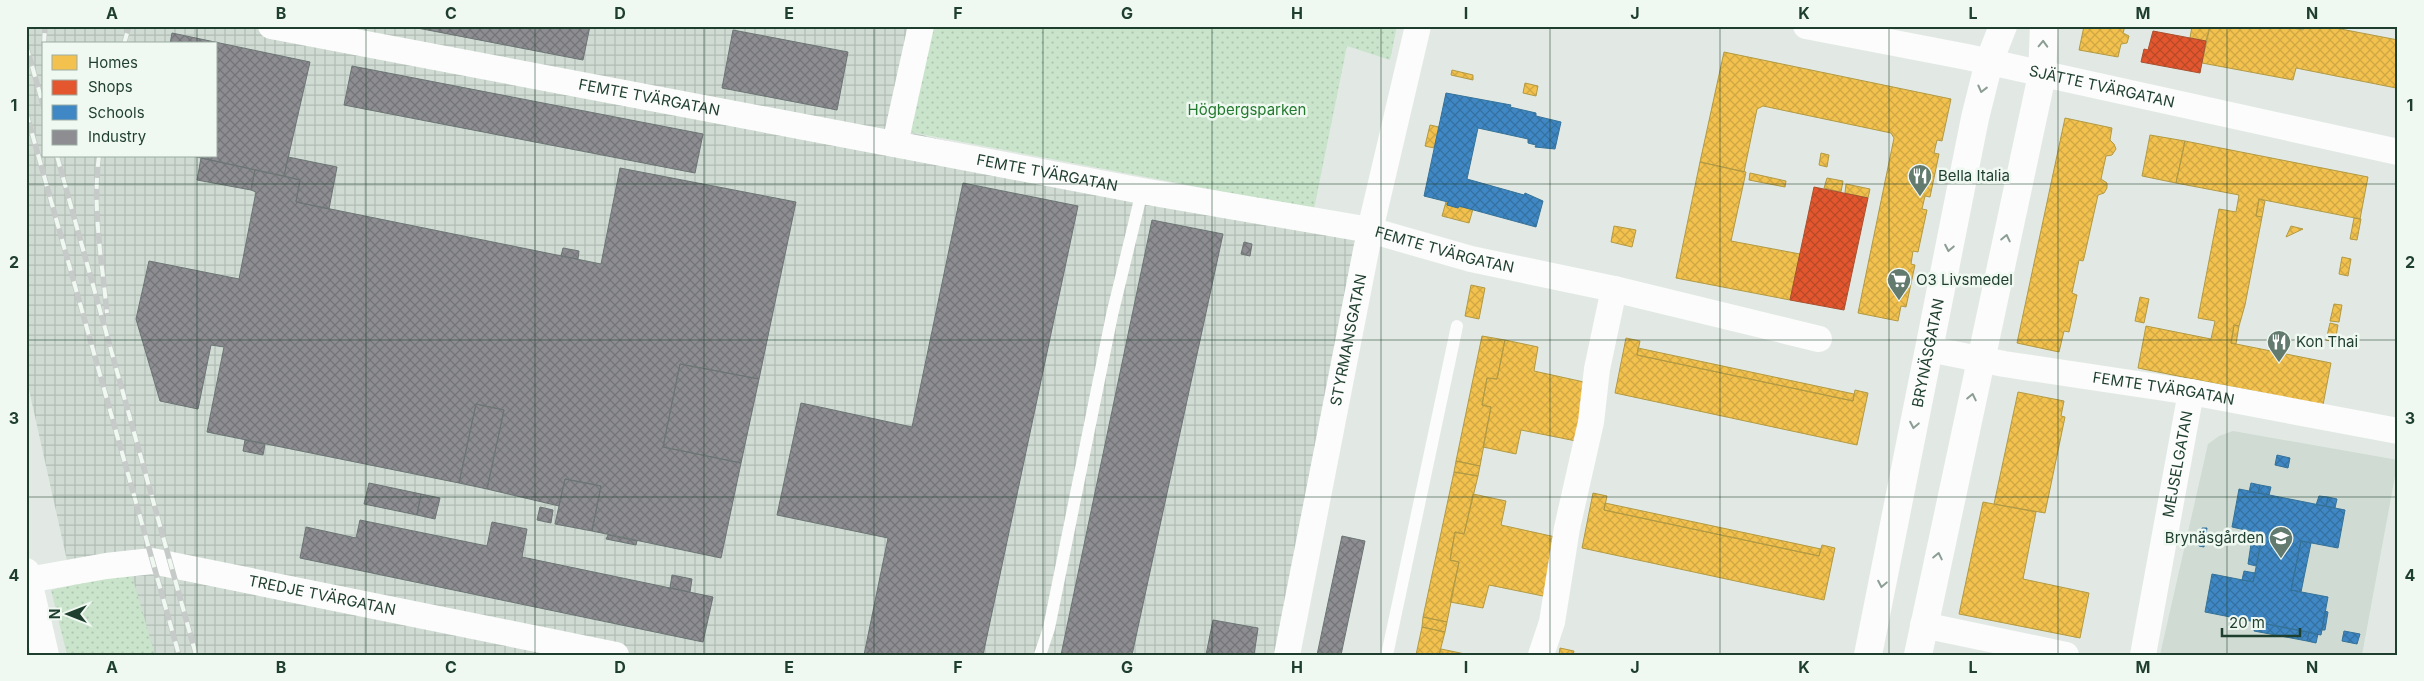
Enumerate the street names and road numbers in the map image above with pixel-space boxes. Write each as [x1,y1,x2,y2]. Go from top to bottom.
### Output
street label: SJÄTTE TVÄRGATAN [2027,61,2177,112]
street label: FEMTE TVÄRGATAN [577,74,722,120]
street label: FEMTE TVÄRGATAN [975,150,1120,195]
street label: FEMTE TVÄRGATAN [1373,222,1516,277]
street label: STYRMANSGATAN [1326,272,1370,408]
street label: BRYNÄSGATAN [1908,297,1948,409]
street label: FEMTE TVÄRGATAN [2091,367,2236,409]
street label: MEJSELGATAN [2158,409,2196,519]
street label: TREDJE TVÄRGATAN [247,571,398,619]

